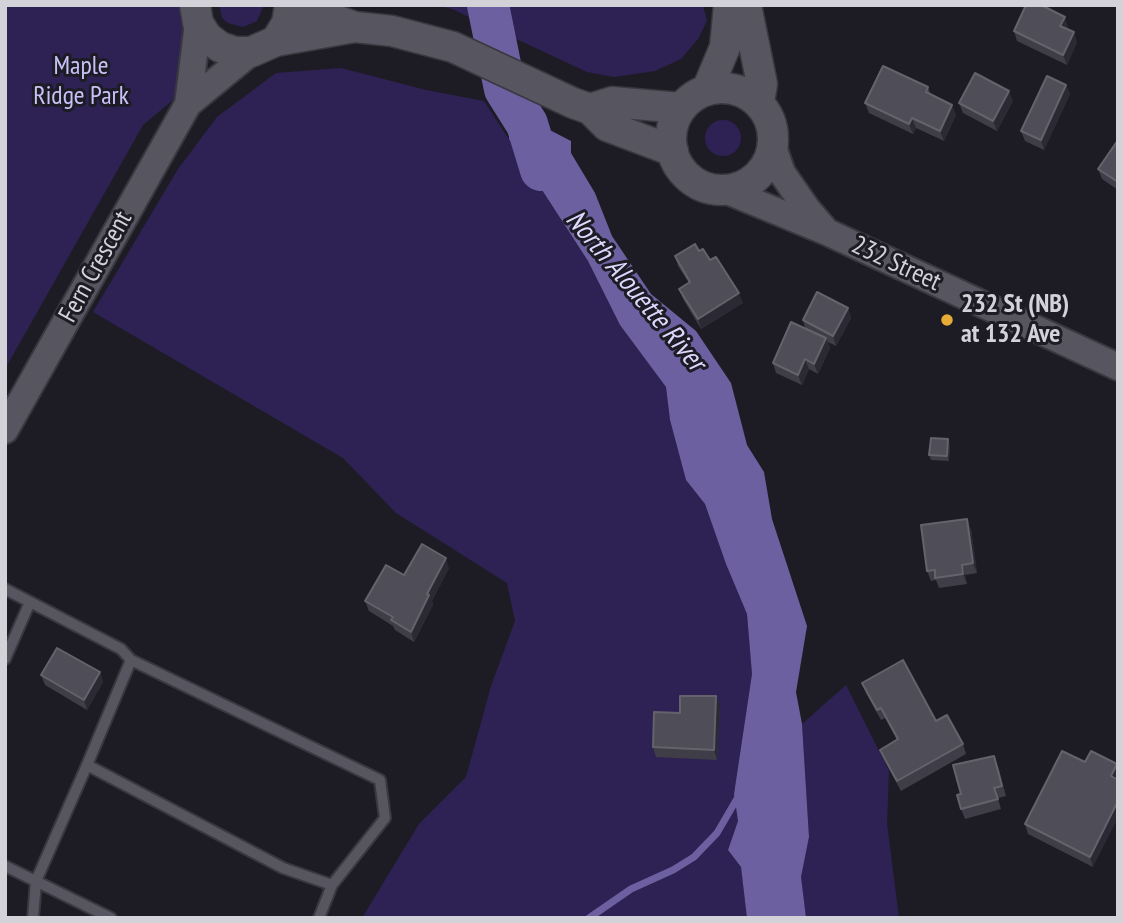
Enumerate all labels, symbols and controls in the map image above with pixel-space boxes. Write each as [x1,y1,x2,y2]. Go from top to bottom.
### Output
park label: Maple Ridge Park [33,51,129,112]
water label: North Alouette River [558,204,712,378]
street label: Fern Crescent [53,206,139,328]
street label: 232 Street [847,230,945,298]
place label: 232 St (NB) at 132 Ave [961,289,1069,350]
marker: 232 St (NB) at 132 Ave [939,312,955,328]

